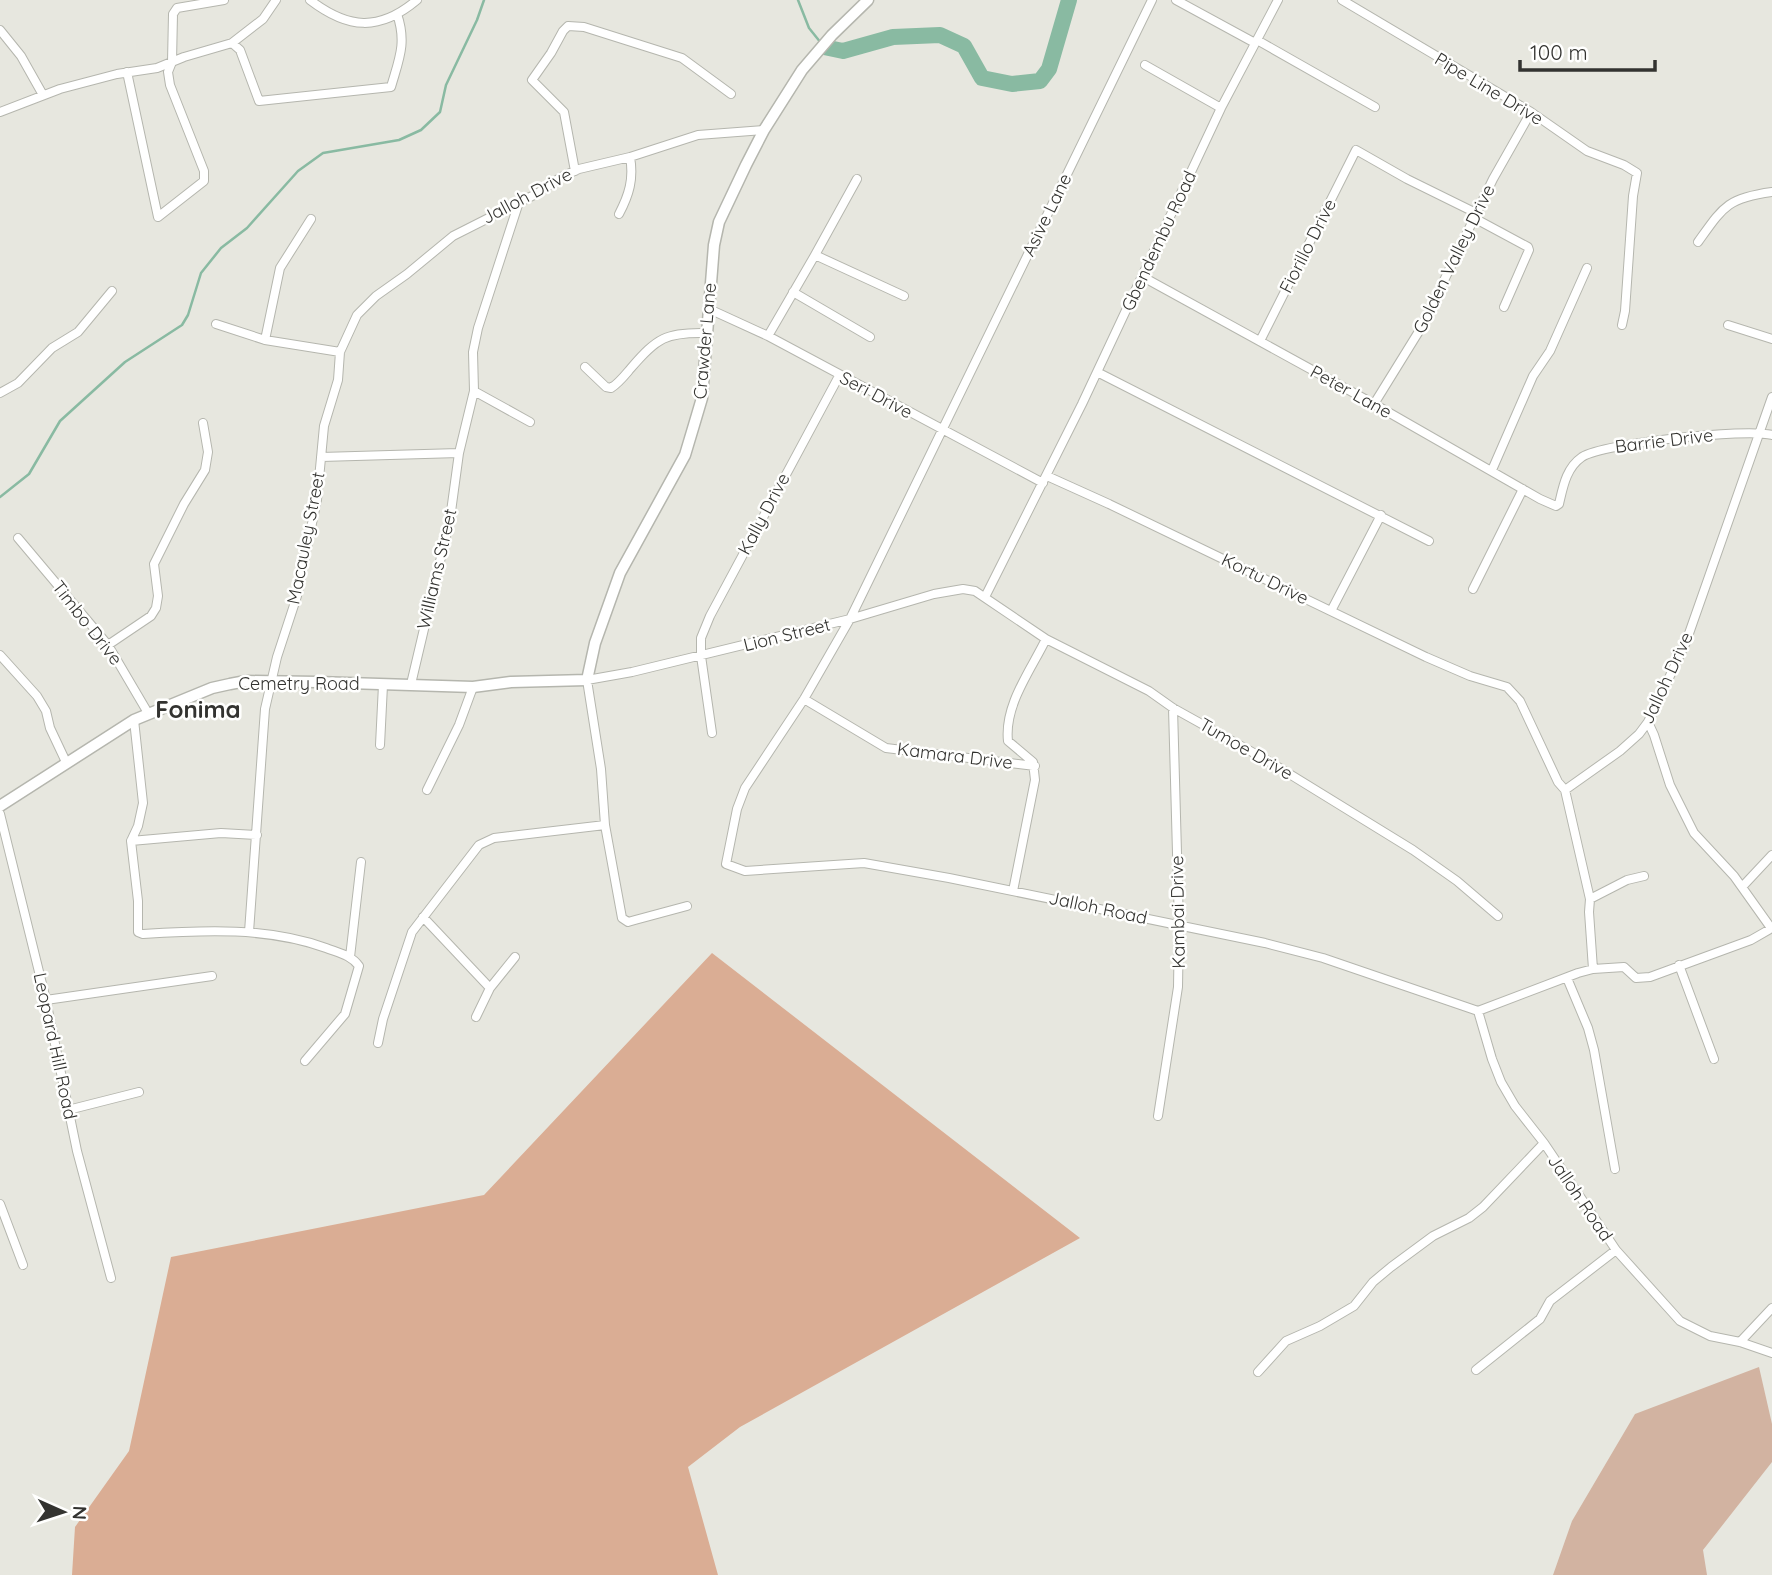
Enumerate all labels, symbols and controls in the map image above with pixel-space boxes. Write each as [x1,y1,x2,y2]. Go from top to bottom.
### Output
scale bar [1520,28,1655,72]
text: 100 m [1530,39,1588,65]
street label: Pipe Line Drive [1431,47,1548,130]
street label: Jalloh Drive [478,162,576,229]
street label: Gbendembu Road [1116,167,1201,315]
street label: Asive Lane [1017,170,1077,260]
street label: Golden Valley Drive [1407,180,1500,337]
street label: Fiorillo Drive [1274,195,1341,297]
street label: Crawder Lane [688,282,721,400]
street label: Peter Lane [1306,360,1396,423]
street label: Seri Drive [836,366,917,423]
street label: Barrie Drive [1614,423,1714,458]
street label: Kally Drive [732,469,795,559]
street label: Macauley Street [281,470,330,606]
street label: Williams Street [411,506,462,632]
street label: Kortu Drive [1218,548,1313,610]
street label: Timbo Drive [47,576,128,670]
street label: Lion Street [741,613,833,656]
street label: Jalloh Drive [1635,628,1698,727]
street label: Cemetry Road [238,672,360,695]
district label: Fonima [155,694,241,724]
street label: Tumoe Drive [1195,712,1297,785]
street label: Kamara Drive [896,737,1014,774]
street label: Kambai Drive [1165,855,1190,969]
street label: Jalloh Road [1047,886,1149,929]
street label: Leopard Hill Road [29,970,82,1121]
street label: Jalloh Road [1543,1150,1618,1246]
north arrow [28,1477,98,1547]
text: N [68,1505,92,1520]

